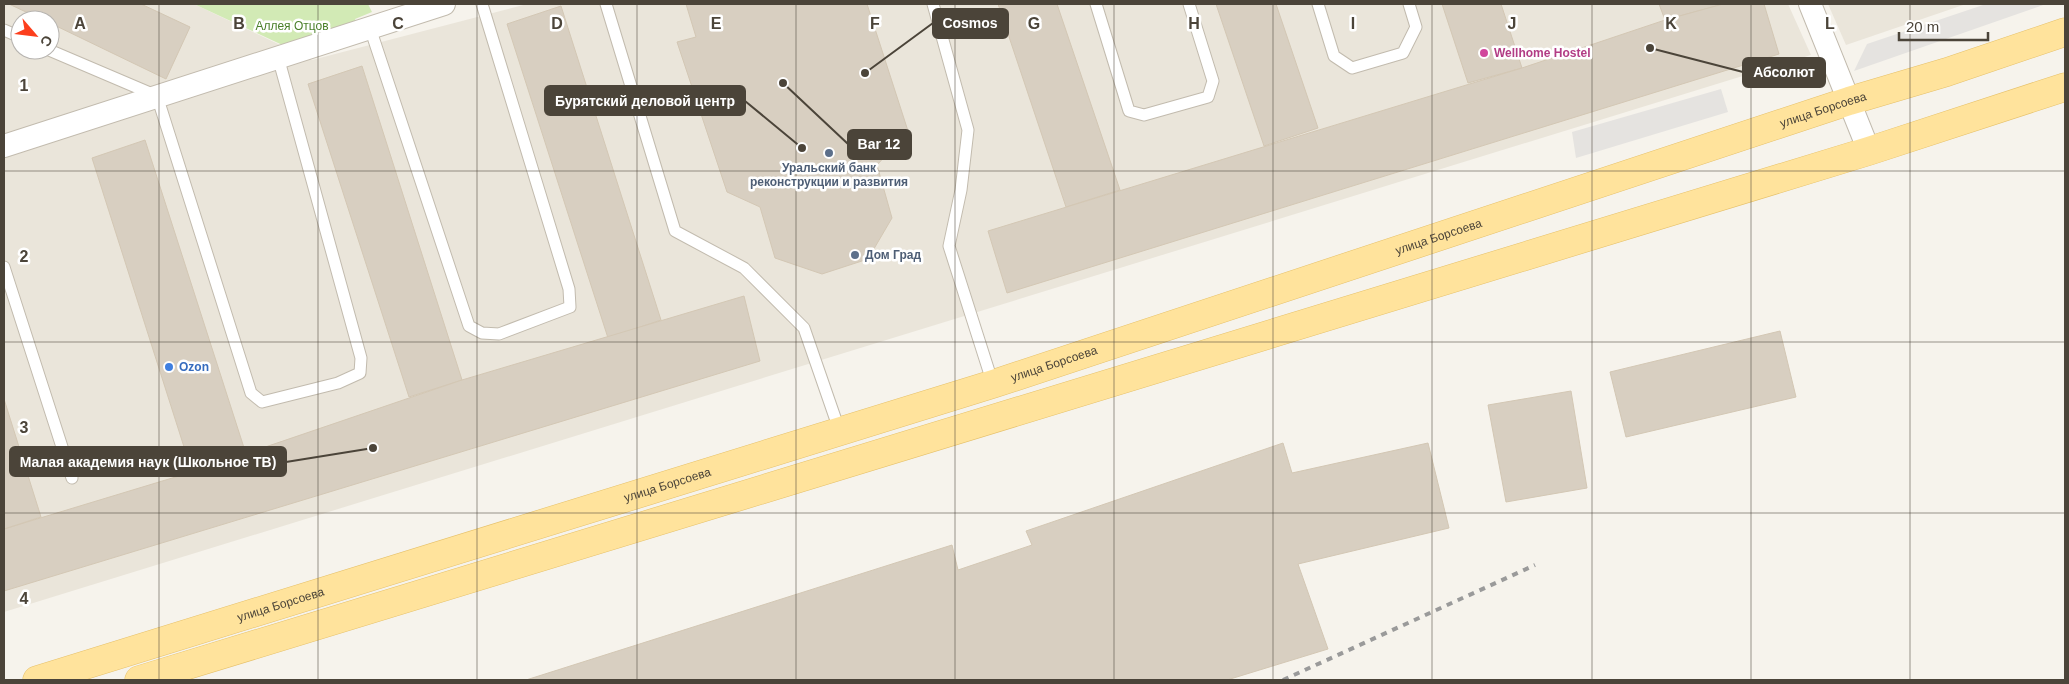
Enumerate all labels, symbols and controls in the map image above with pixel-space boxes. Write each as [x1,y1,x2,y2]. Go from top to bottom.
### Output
callout: Cosmos [933,9,1008,38]
north arrow [10,10,60,60]
scale bar [1899,10,1988,42]
text: A [74,15,86,32]
text: B [233,15,245,32]
text: C [392,15,404,32]
text: D [551,15,563,32]
text: E [711,15,722,32]
text: F [870,15,880,32]
text: Cosmos [942,15,998,31]
text: G [1028,15,1040,32]
text: H [1188,15,1200,32]
text: I [1351,15,1355,32]
text: J [1508,15,1516,32]
text: K [1665,15,1677,32]
text: L [1825,15,1835,32]
text: 20 m [1906,18,1939,35]
park label: Аллея Отцов [255,19,329,33]
text: С [37,33,56,49]
place label: Wellhome Hostel [1494,46,1590,60]
marker: Wellhome Hostel [1478,47,1490,59]
callout: Абсолют [1743,58,1825,87]
text: Абсолют [1753,64,1815,80]
text: 1 [20,77,29,94]
callout: Бурятский деловой центр [545,86,745,115]
street label: улица Борсоева [1778,89,1868,130]
text: Бурятский деловой центр [555,93,735,109]
callout: Bar 12 [848,130,911,159]
text: Bar 12 [858,136,901,152]
marker: Уральский банк реконструкции и развития [823,147,835,159]
place label: Уральский банк реконструкции и развития [750,161,908,189]
street label: улица Борсоева [1394,216,1484,257]
text: 2 [20,248,29,265]
place label: Дом Град [865,248,921,262]
marker: Дом Град [849,249,861,261]
street label: улица Борсоева [1009,343,1099,385]
place label: Ozon [179,360,209,374]
marker: Ozon [163,361,175,373]
text: 3 [20,419,29,436]
callout: Малая академия наук (Школьное ТВ) [10,447,286,476]
text: Малая академия наук (Школьное ТВ) [20,454,276,470]
street label: улица Борсоева [622,465,713,505]
street label: улица Борсоева [235,584,326,625]
text: 4 [20,590,29,607]

